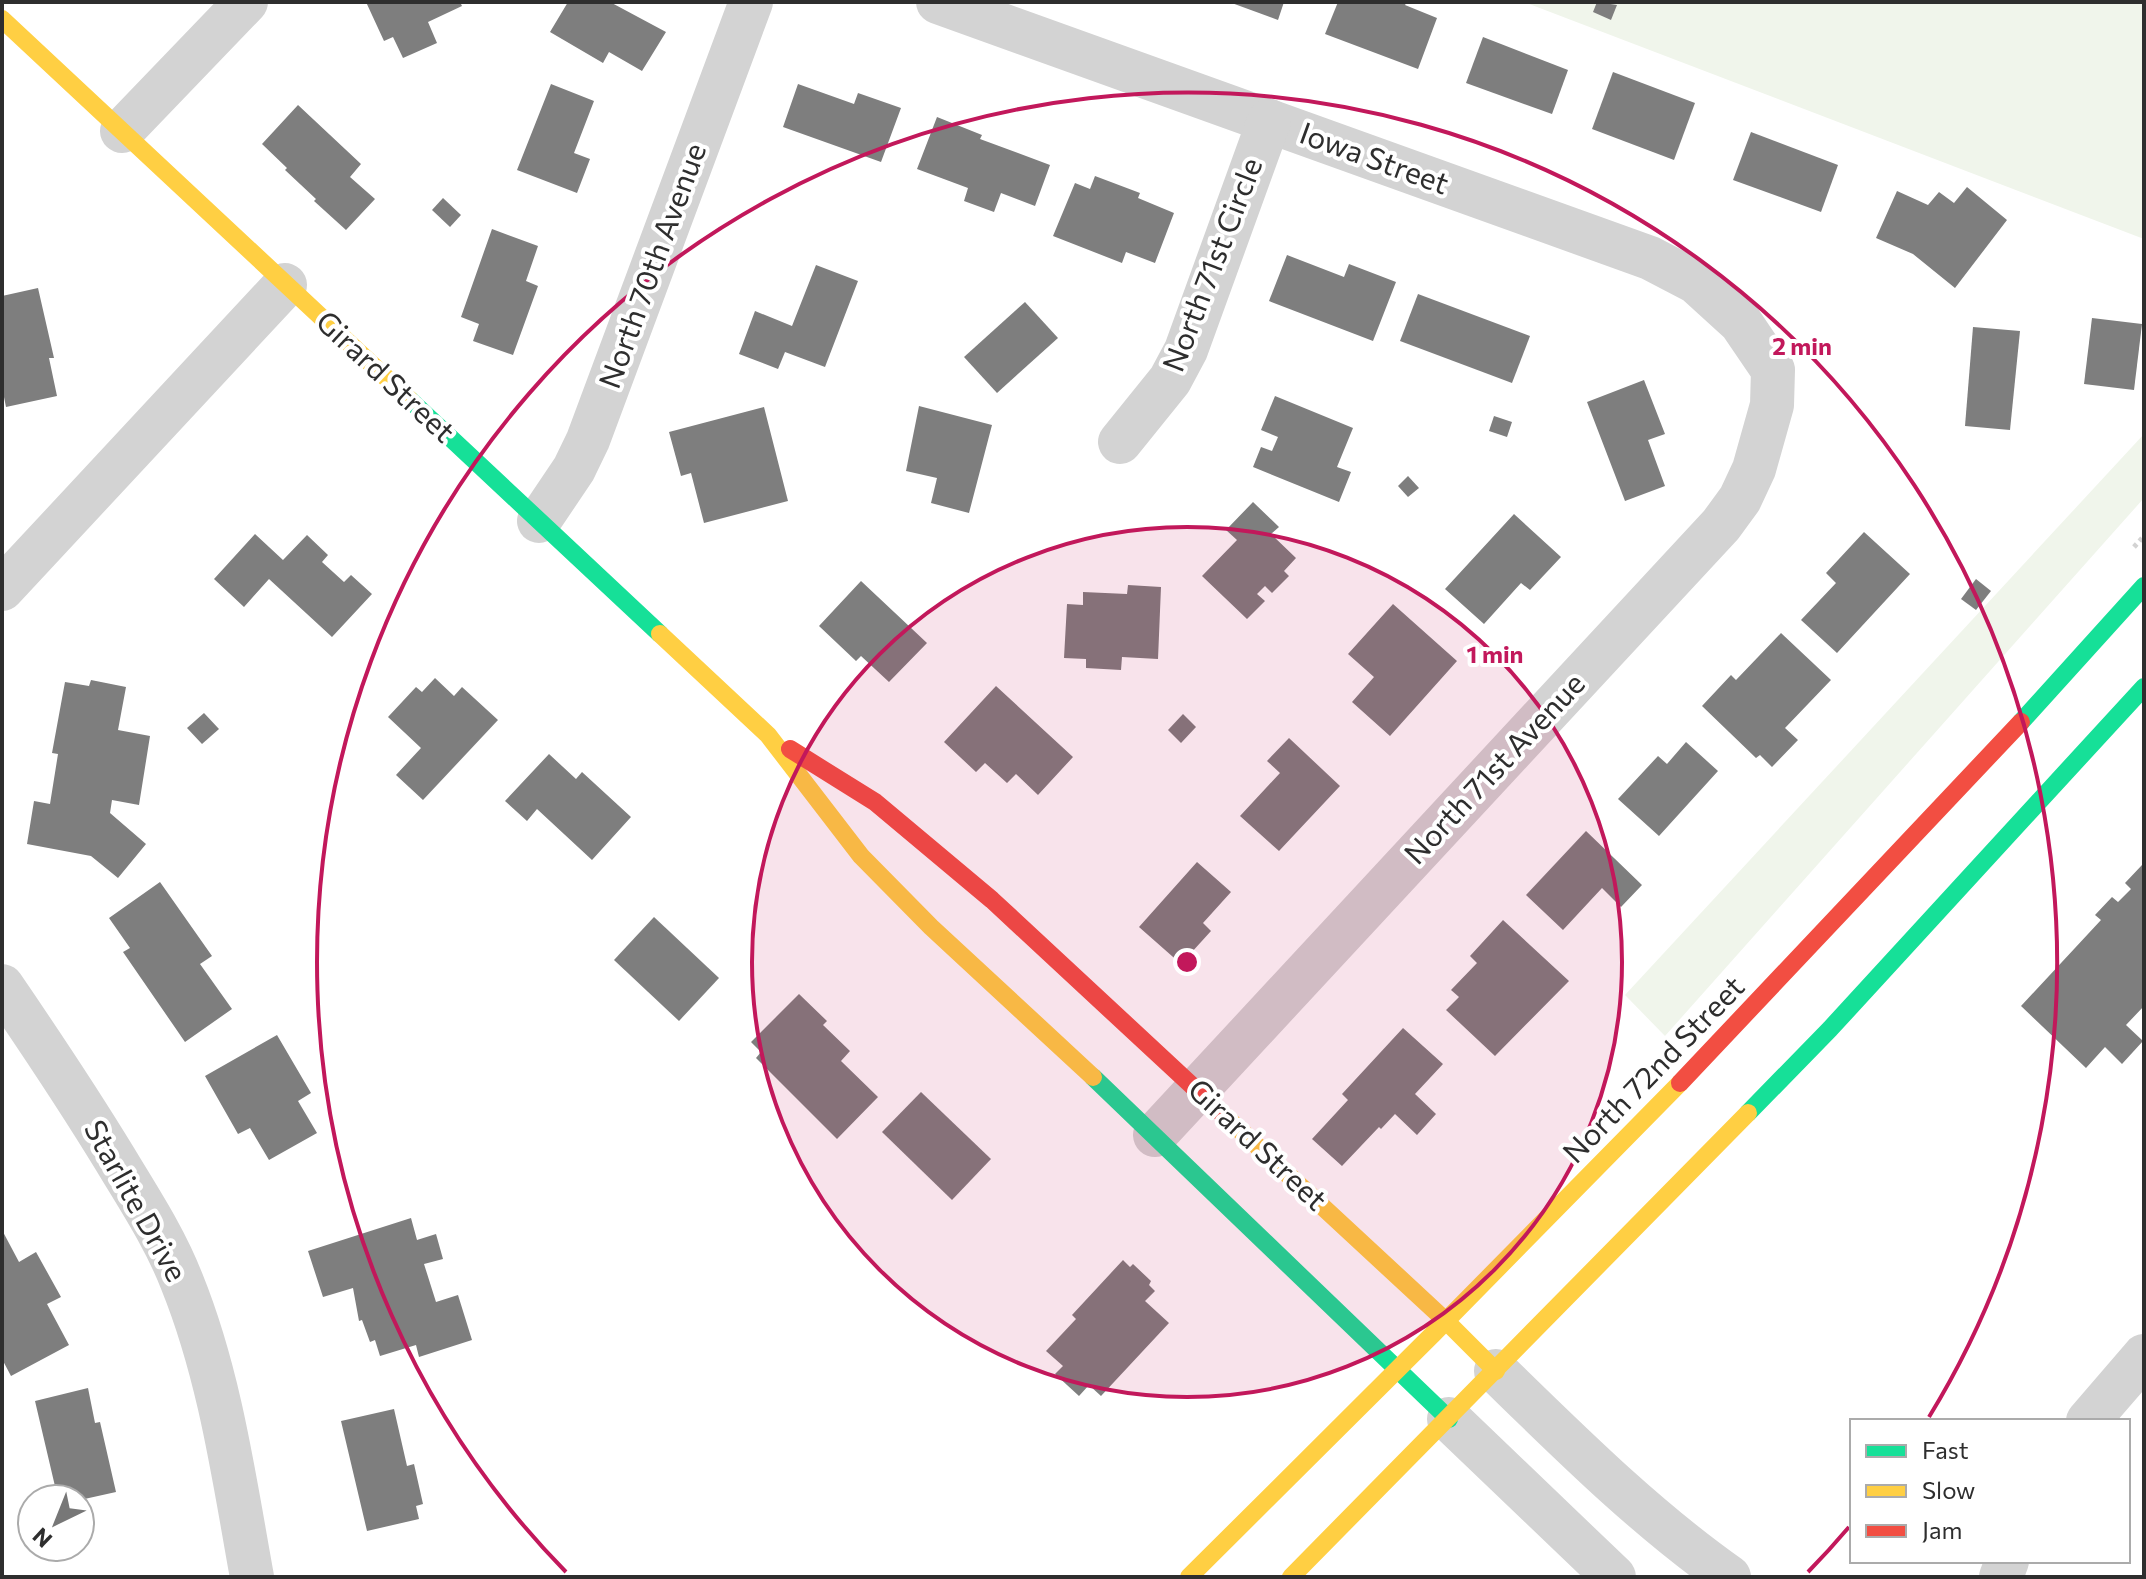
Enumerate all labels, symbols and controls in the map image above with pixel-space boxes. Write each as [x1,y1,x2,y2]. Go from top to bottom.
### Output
street label: Iowa Street [1295,113,1454,201]
street label: North 70th Avenue [589,137,712,393]
street label: North 71st Circle [1153,152,1268,376]
street label: Girard Street [310,301,464,449]
text: 2 min [1772,331,1832,360]
text: 1 min [1467,639,1523,668]
street label: North 71st Avenue [1395,664,1591,871]
centre of rings [1173,948,1201,976]
street label: North 72nd Street [1554,967,1751,1169]
street label: Girard Street [1182,1069,1336,1217]
street label: Starlite Drive [78,1113,197,1287]
legend [1850,1419,2130,1563]
text: Fast [1922,1435,1969,1464]
text: Slow [1922,1475,1975,1504]
north arrow [16,1483,96,1563]
text: Jam [1922,1515,1962,1544]
text: N [27,1522,57,1553]

